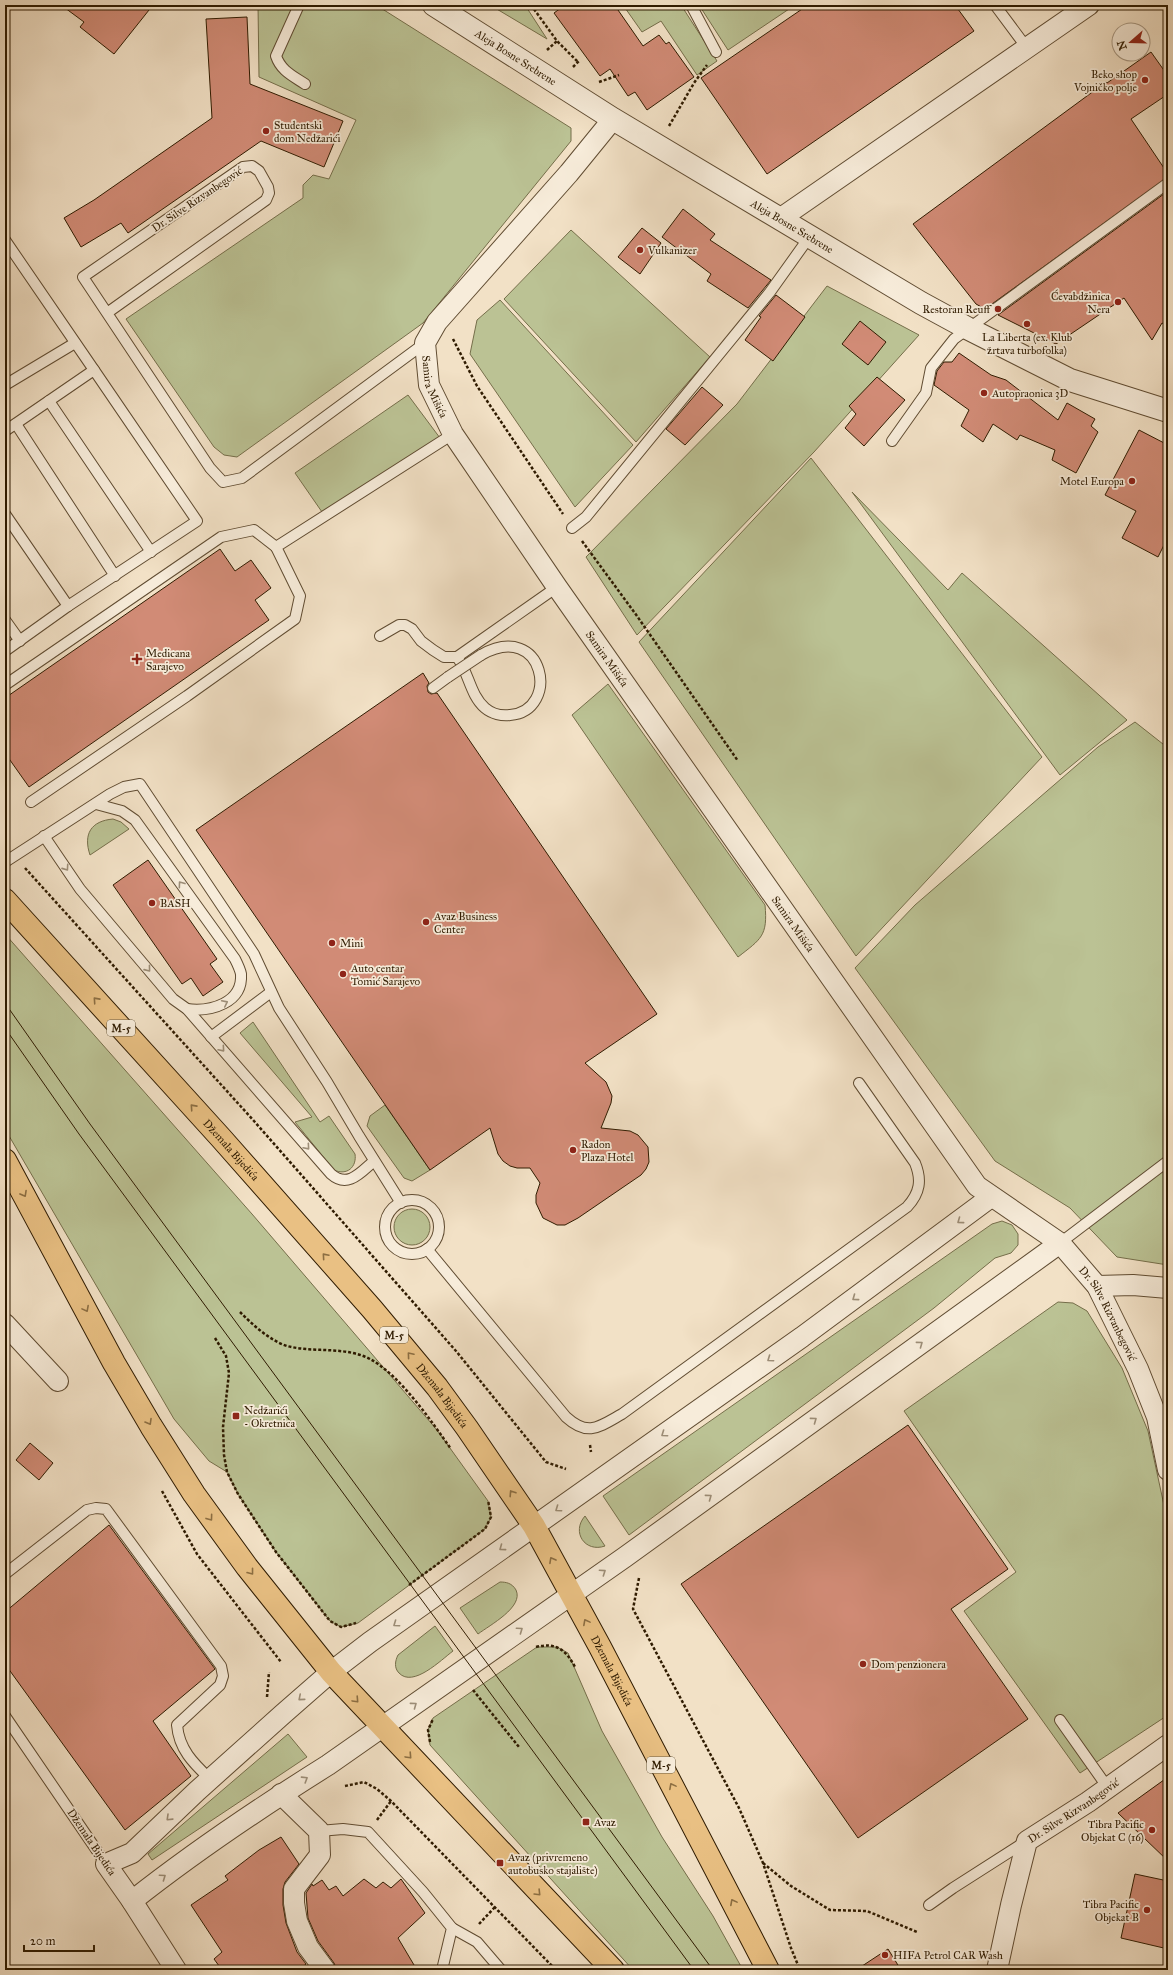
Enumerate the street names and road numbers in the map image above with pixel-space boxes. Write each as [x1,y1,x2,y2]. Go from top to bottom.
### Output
street label: Aleja Bosne Srebrene [472,26,559,88]
street label: Dr. Silve Rizvanbegović [149,164,245,235]
street label: Aleja Bosne Srebrene [747,196,836,256]
street label: Samira Mišića [419,355,450,420]
street label: Samira Mišića [583,628,631,689]
street label: Samira Mišića [769,894,817,955]
road number: M-5 [107,1020,135,1036]
street label: Džemala Bijedića [200,1117,262,1184]
street label: Dr. Silve Rizvanbegović [1076,1264,1139,1364]
road number: M-5 [380,1327,408,1343]
street label: Džemala Bijedića [413,1361,471,1431]
street label: Džemala Bijedića [588,1633,636,1709]
road number: M-5 [647,1757,675,1773]
street label: Dr. Silve Rizvanbegović [1026,1776,1122,1846]
street label: Džemala Bijedića [65,1807,119,1878]

